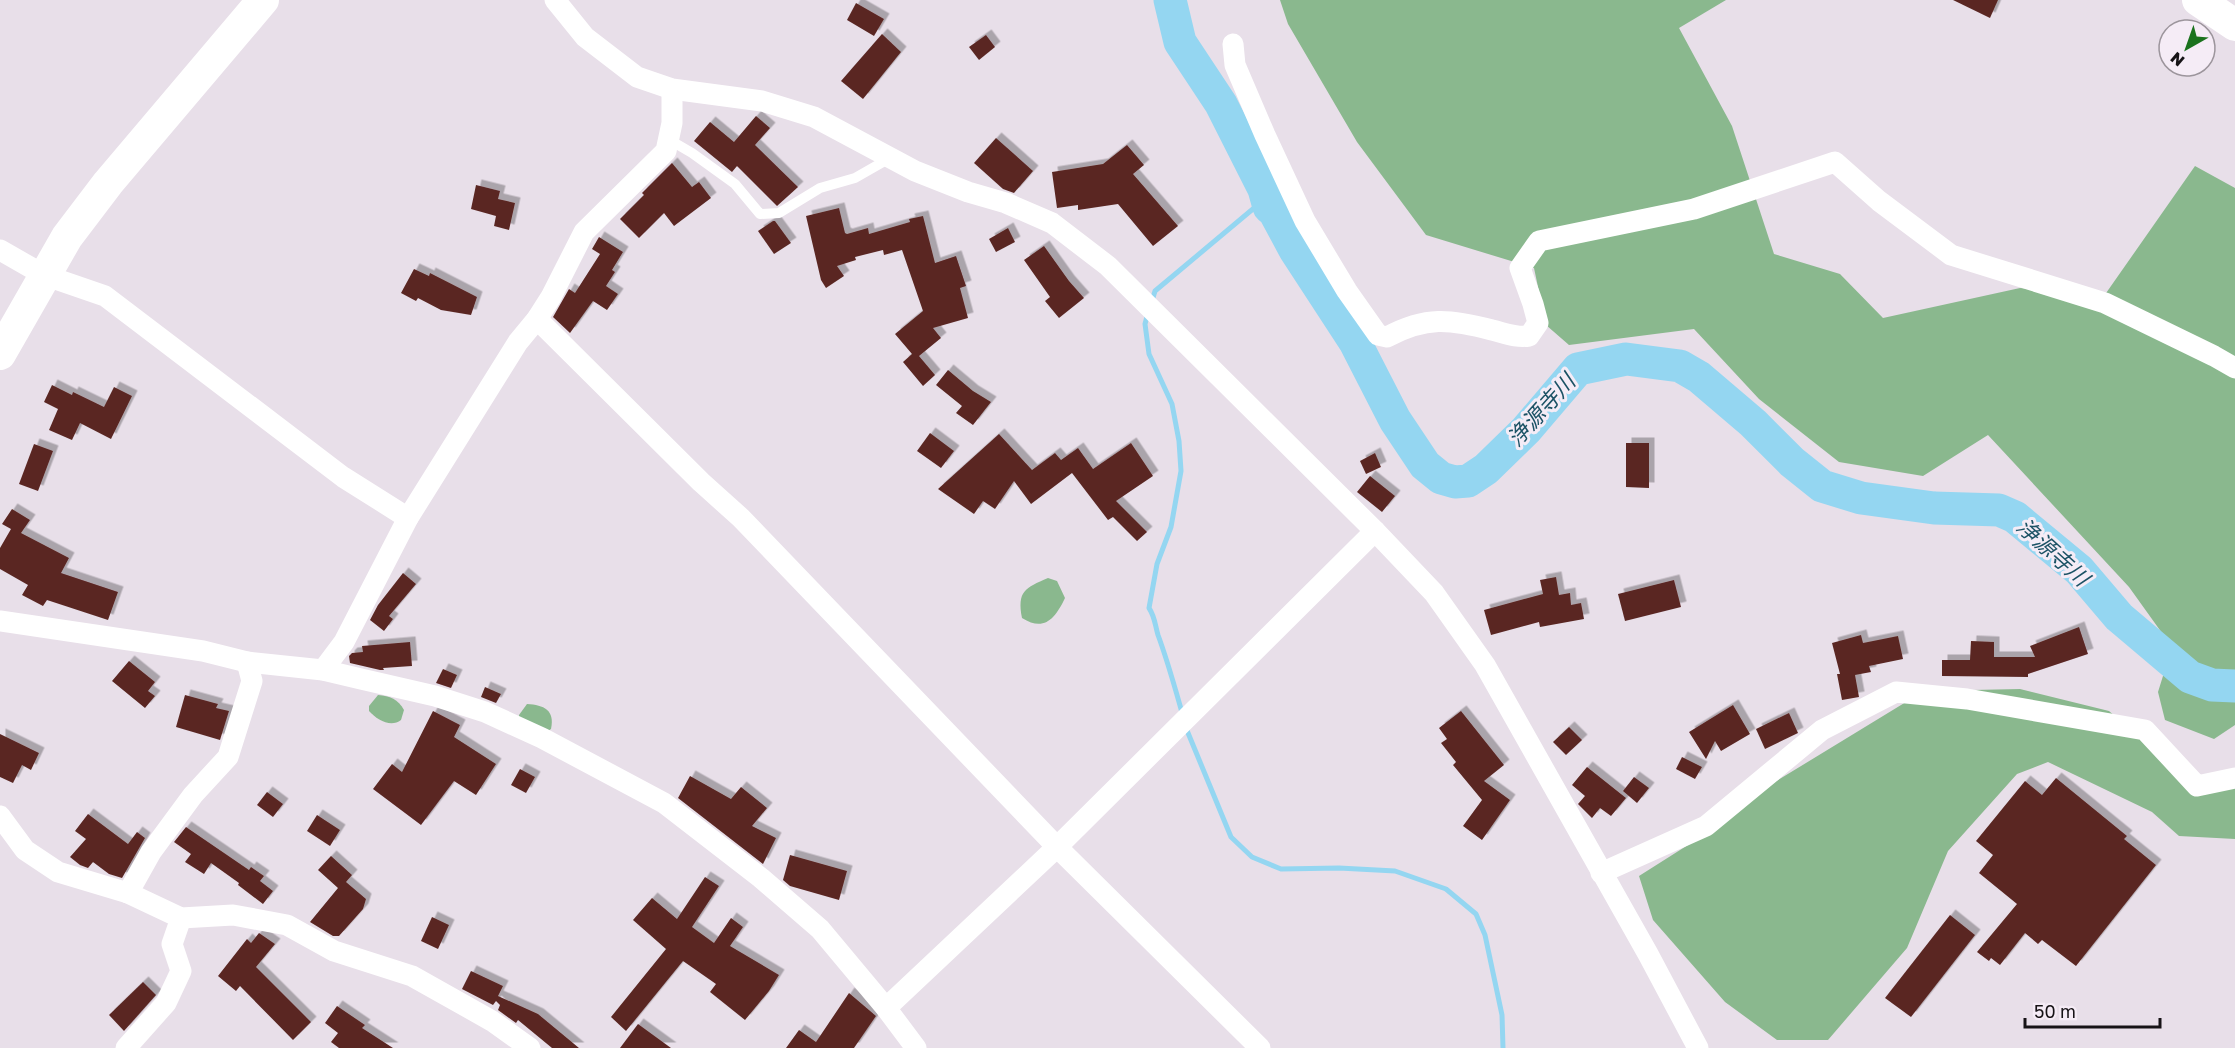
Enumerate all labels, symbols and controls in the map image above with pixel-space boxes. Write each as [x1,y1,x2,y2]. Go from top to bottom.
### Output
north arrow [2157,18,2217,78]
text: N [2166,48,2188,71]
water label: 浄源寺川 [1501,366,1581,451]
water label: 浄源寺川 [2012,512,2097,592]
scale bar [2025,991,2160,1029]
text: 50 m [2034,1000,2076,1022]

